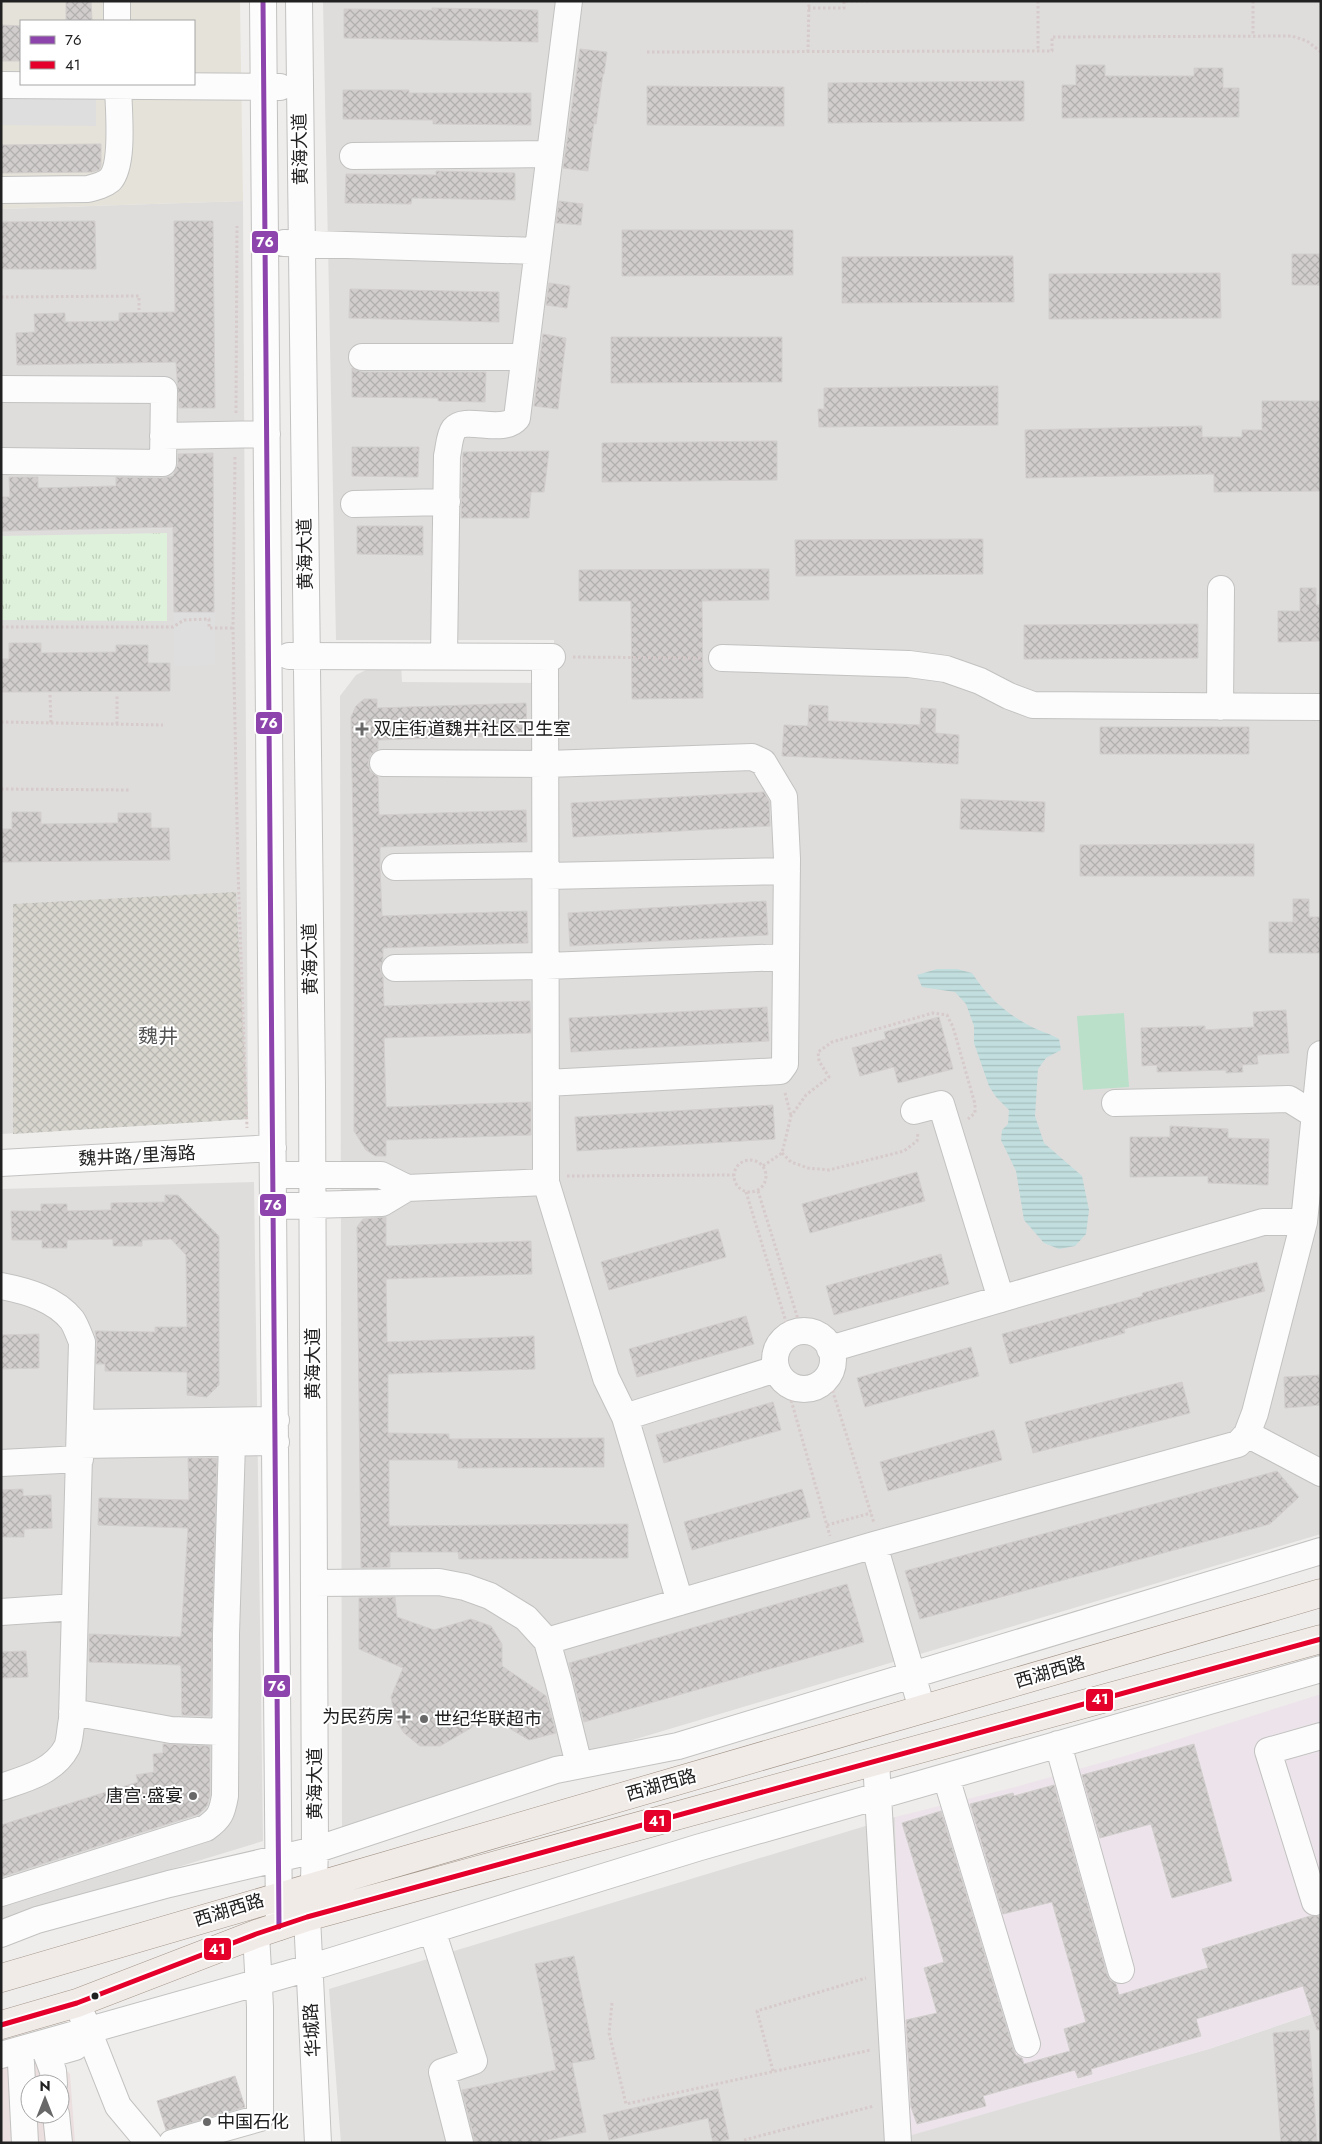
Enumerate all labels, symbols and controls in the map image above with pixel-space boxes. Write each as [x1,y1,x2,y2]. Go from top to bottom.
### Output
legend [20,20,195,85]
text: 76 [65,29,82,51]
text: 41 [65,54,81,76]
street label: 黄海大道 [286,113,314,185]
line badge: 76 [251,230,279,254]
text: 76 [256,232,274,252]
street label: 黄海大道 [291,518,319,590]
line badge: 76 [255,711,283,735]
text: 76 [260,713,278,733]
place label: 双庄街道魏井社区卫生室 [373,716,571,742]
marker: 双庄街道魏井社区卫生室 [355,722,369,736]
street label: 黄海大道 [296,923,324,995]
district label: 魏井 [138,1022,178,1051]
street label: 魏井路/里海路 [78,1140,196,1172]
line badge: 76 [259,1193,287,1217]
text: 76 [264,1195,282,1215]
street label: 黄海大道 [300,1328,326,1400]
street label: 西湖西路 [1012,1650,1088,1694]
line badge: 76 [263,1674,291,1698]
text: 76 [268,1676,286,1696]
line badge: 41 [1085,1688,1114,1712]
text: 41 [1092,1689,1108,1709]
place label: 为民药房 [322,1704,394,1730]
place label: 世纪华联超市 [434,1706,542,1732]
marker: 为民药房 [398,1711,410,1723]
marker: 世纪华联超市 [418,1713,430,1725]
street label: 黄海大道 [302,1748,328,1820]
street label: 西湖西路 [623,1763,699,1807]
place label: 唐宫·盛宴 [106,1783,183,1809]
marker: 唐宫·盛宴 [187,1790,199,1802]
line badge: 41 [643,1809,672,1833]
text: 41 [649,1811,665,1831]
street label: 西湖西路 [191,1887,267,1933]
line badge: 41 [203,1937,232,1961]
text: 41 [209,1939,225,1959]
unlabelled marker [90,1991,100,2001]
street label: 华城路 [298,2002,326,2058]
north arrow [20,2074,70,2124]
text: N [39,2076,51,2096]
place label: 中国石化 [217,2109,289,2135]
marker: 中国石化 [201,2116,213,2128]

